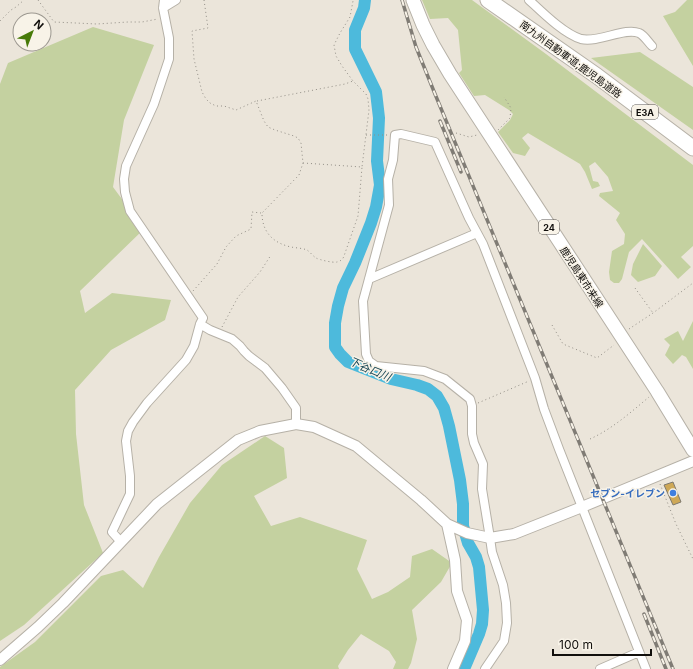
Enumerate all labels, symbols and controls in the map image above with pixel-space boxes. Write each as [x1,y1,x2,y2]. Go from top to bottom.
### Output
north arrow [12,12,52,52]
text: N [31,17,46,33]
street label: 南九州自動車道;鹿児島道路 [518,18,624,100]
road number: E3A [632,105,658,119]
road number: 24 [539,220,559,234]
street label: 鹿児島東市来線 [558,244,606,310]
water label: 下谷口川 [347,354,394,384]
place label: セブン-イレブン [590,487,665,499]
marker: セブン-イレブン [668,488,678,498]
scale bar [553,631,651,657]
text: 100 m [559,637,593,652]

